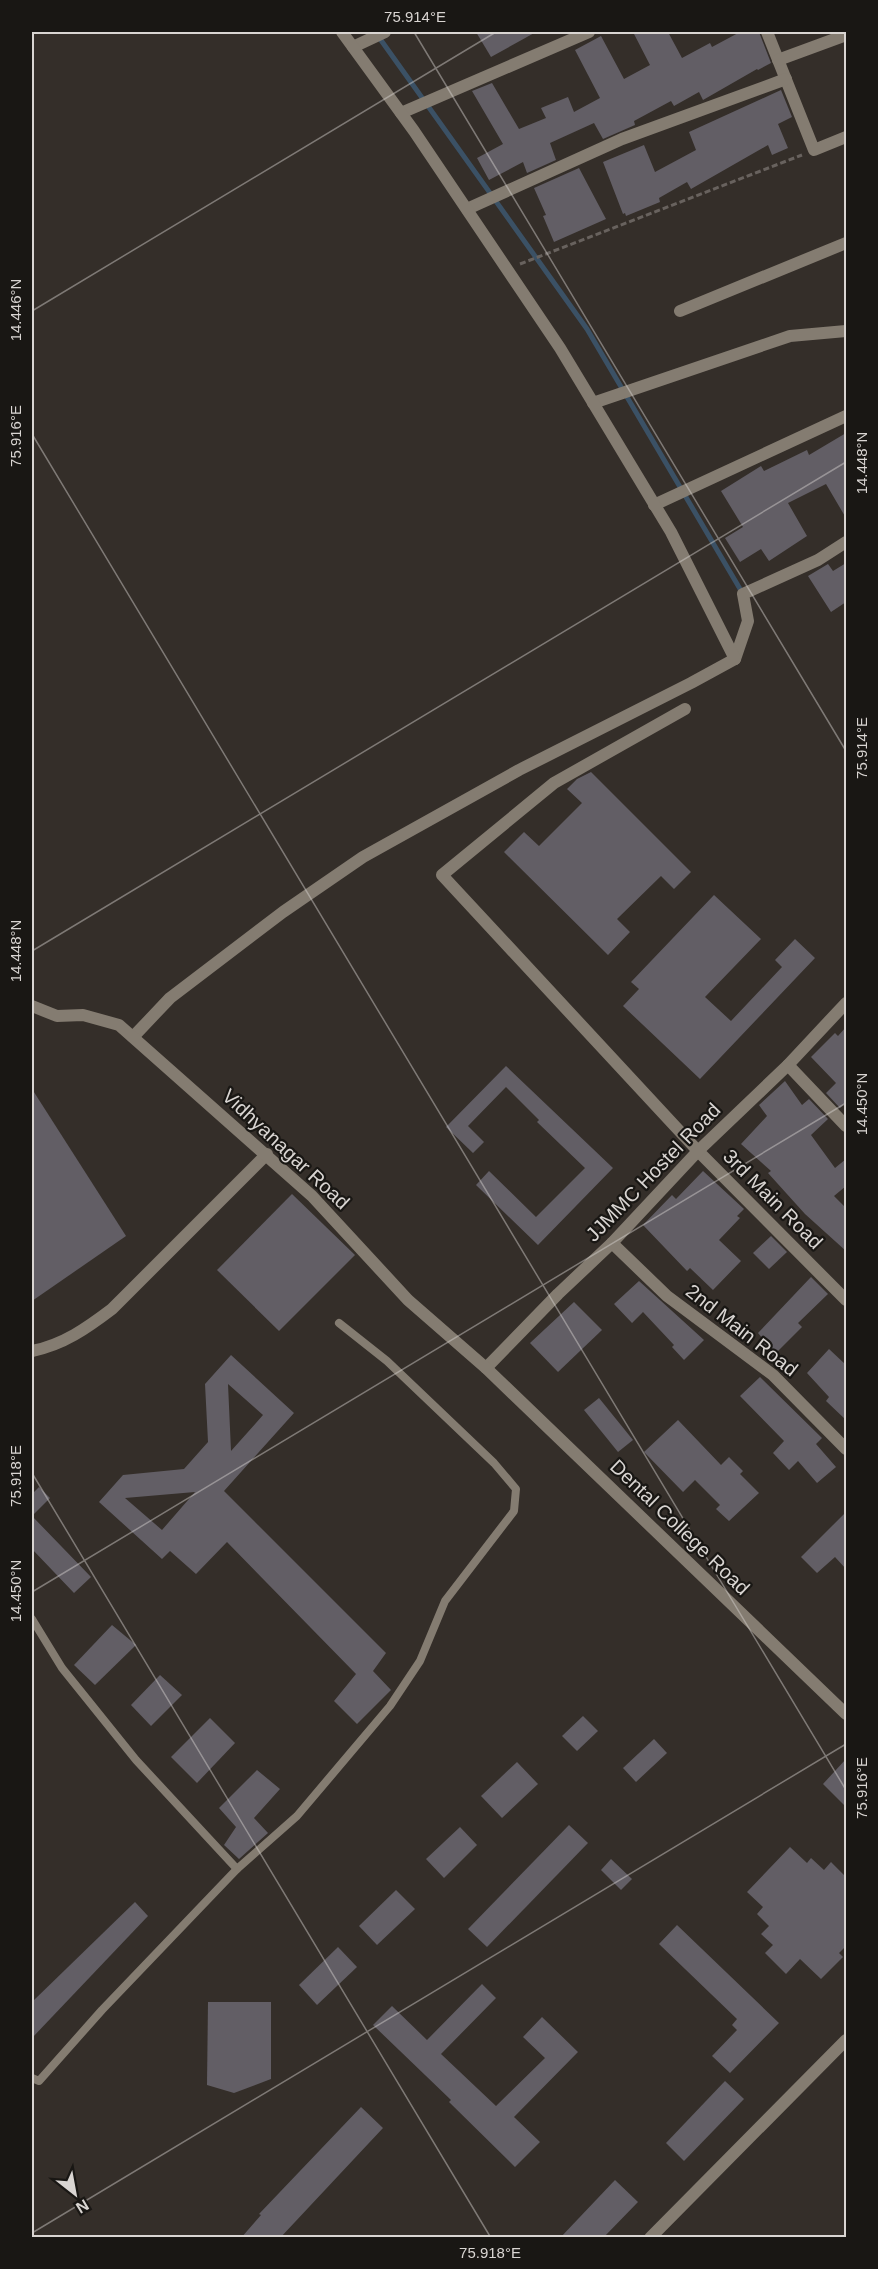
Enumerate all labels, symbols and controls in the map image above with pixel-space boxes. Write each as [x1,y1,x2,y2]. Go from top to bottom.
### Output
text: 75.914°E [384,8,446,25]
text: 14.446°N [7,279,24,341]
text: 75.916°E [7,405,24,467]
text: 14.448°N [853,432,870,494]
text: 75.914°E [853,717,870,779]
text: 14.448°N [7,920,24,982]
text: 14.450°N [853,1073,870,1135]
street label: Vidhyanagar Road [218,1085,354,1213]
street label: JJMMC Hostel Road [581,1098,725,1246]
street label: 3rd Main Road [719,1145,827,1253]
street label: 2nd Main Road [682,1280,802,1380]
text: 75.918°E [7,1445,24,1507]
street label: Dental College Road [606,1455,754,1599]
text: 14.450°N [7,1560,24,1622]
text: 75.916°E [853,1757,870,1819]
north arrow [45,2164,105,2224]
text: N [73,2196,92,2217]
text: 75.918°E [459,2244,521,2261]

